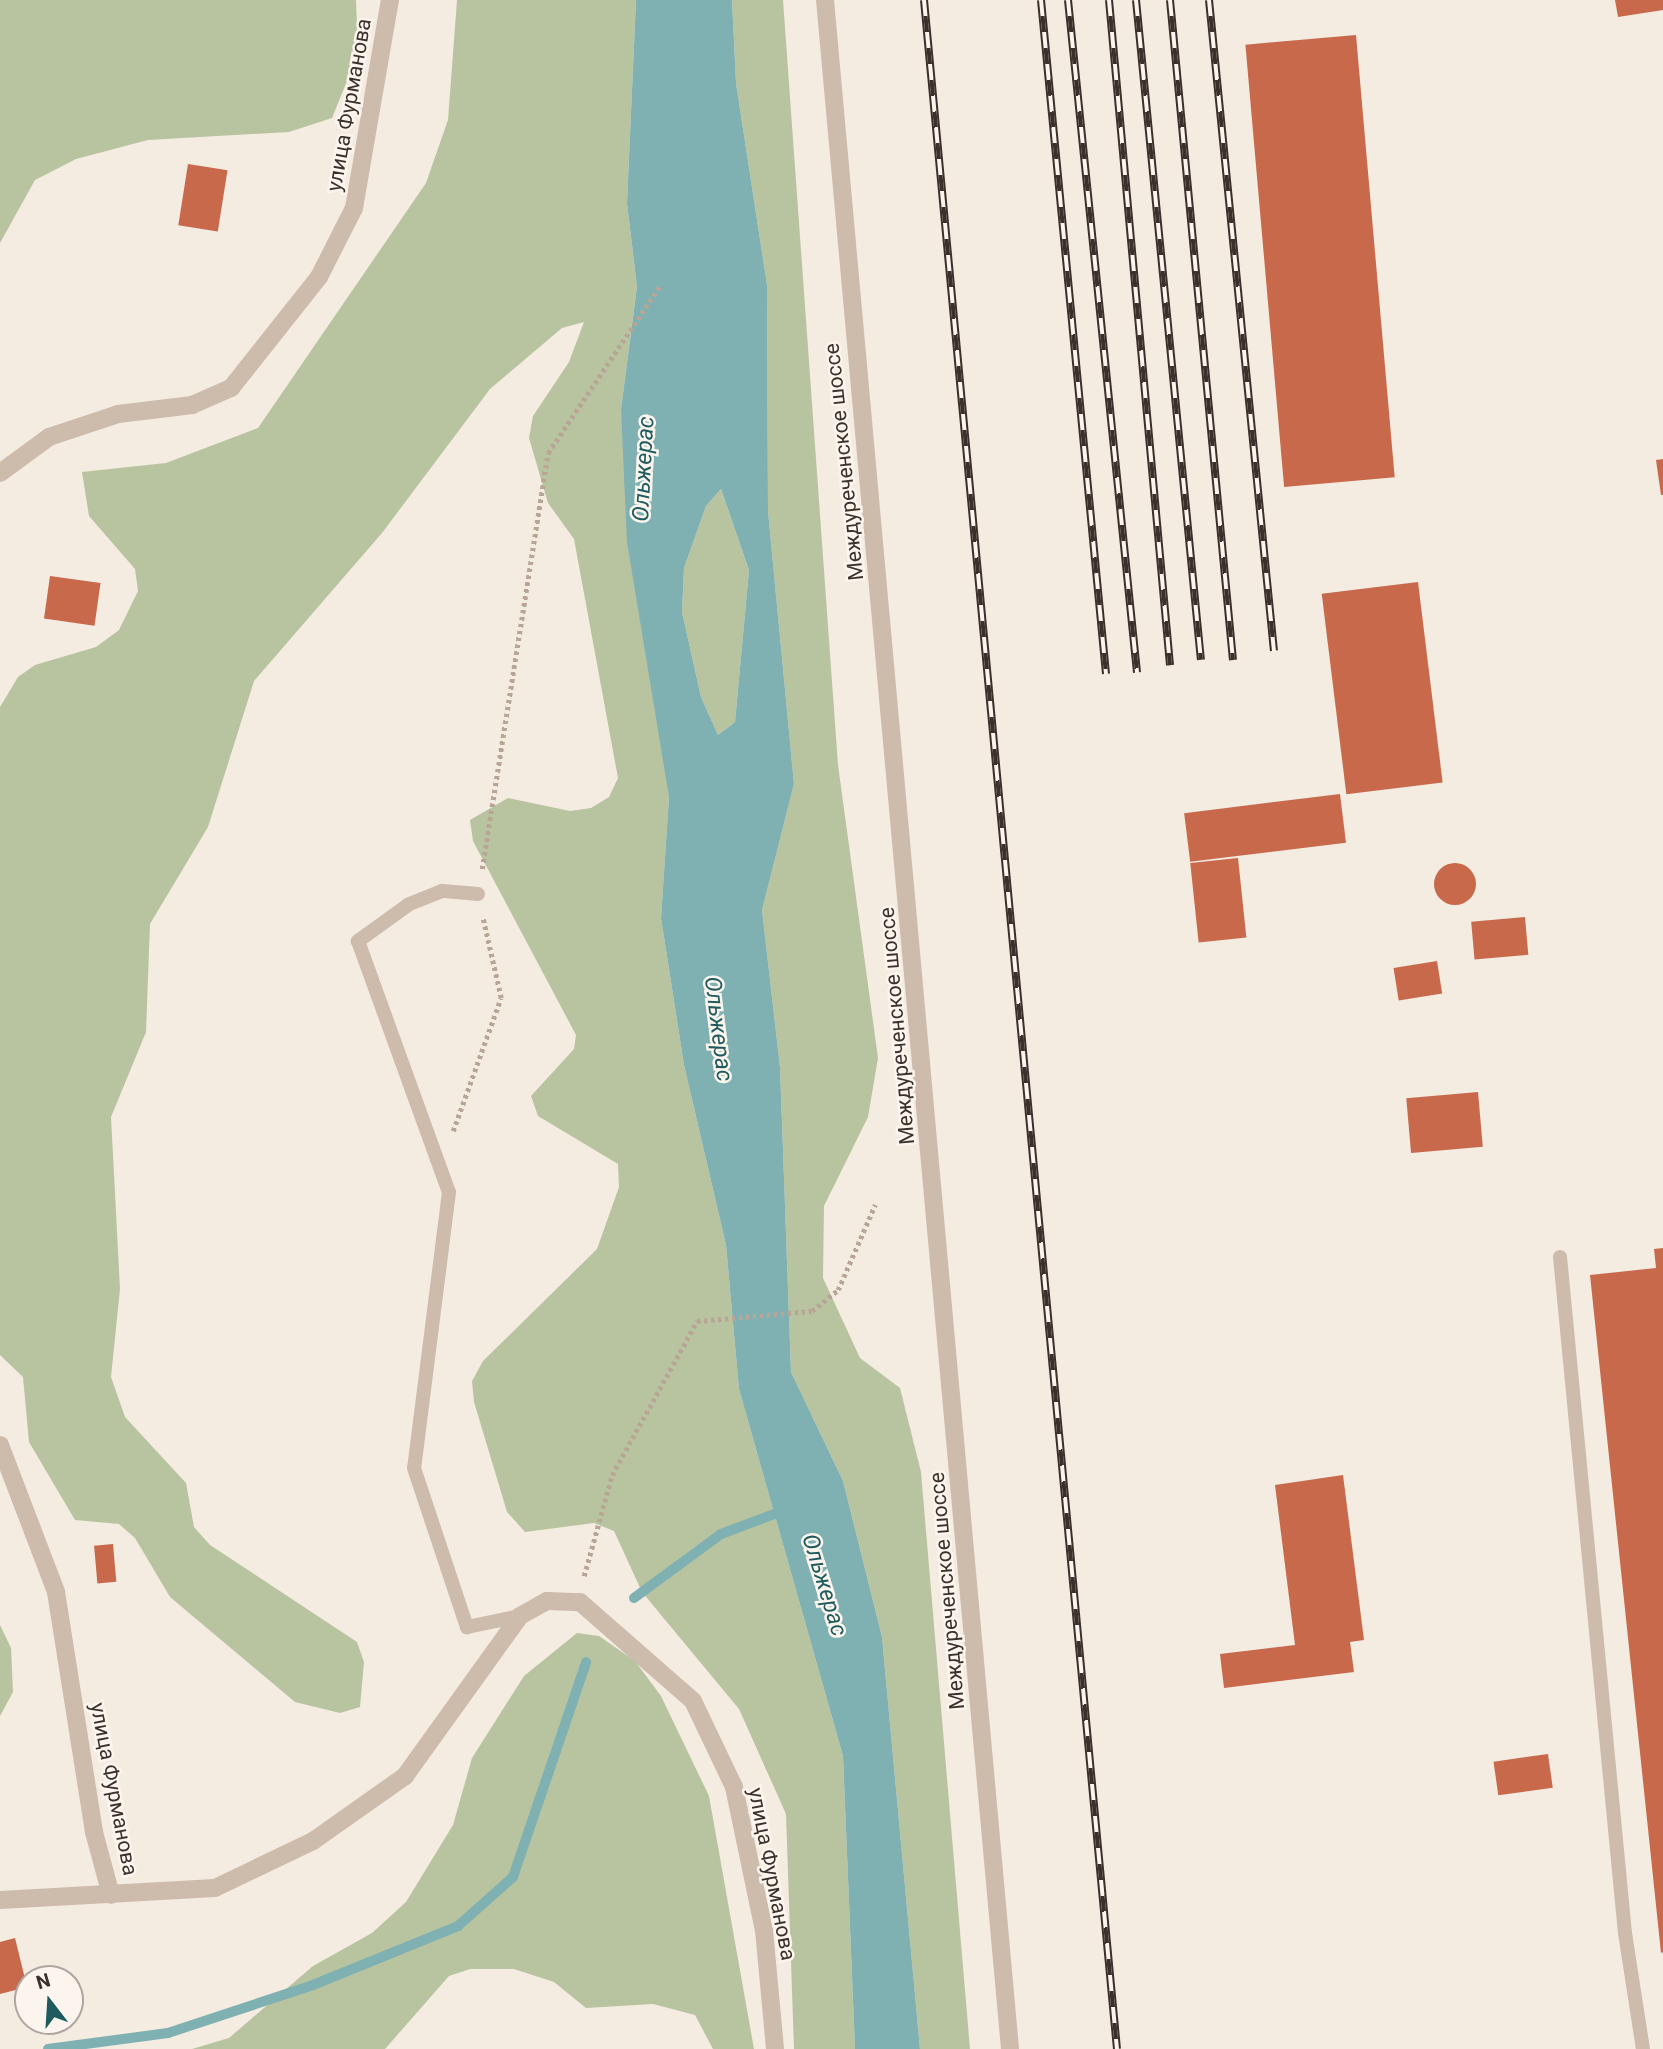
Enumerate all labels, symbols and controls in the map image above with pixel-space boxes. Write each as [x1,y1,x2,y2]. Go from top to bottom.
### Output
street label: улица Фурманова [321,16,377,194]
street label: Междуреченское шоссе [819,342,869,582]
water label: Ольжерас [627,416,661,522]
street label: Междуреченское шоссе [874,906,920,1146]
water label: Ольжерас [698,975,738,1083]
street label: Междуреченское шоссе [924,1471,970,1711]
water label: Ольжерас [795,1531,853,1639]
street label: улица Фурманова [85,1701,143,1877]
street label: улица Фурманова [743,1786,801,1962]
north arrow [14,1965,84,2035]
text: N [34,1968,53,1994]

